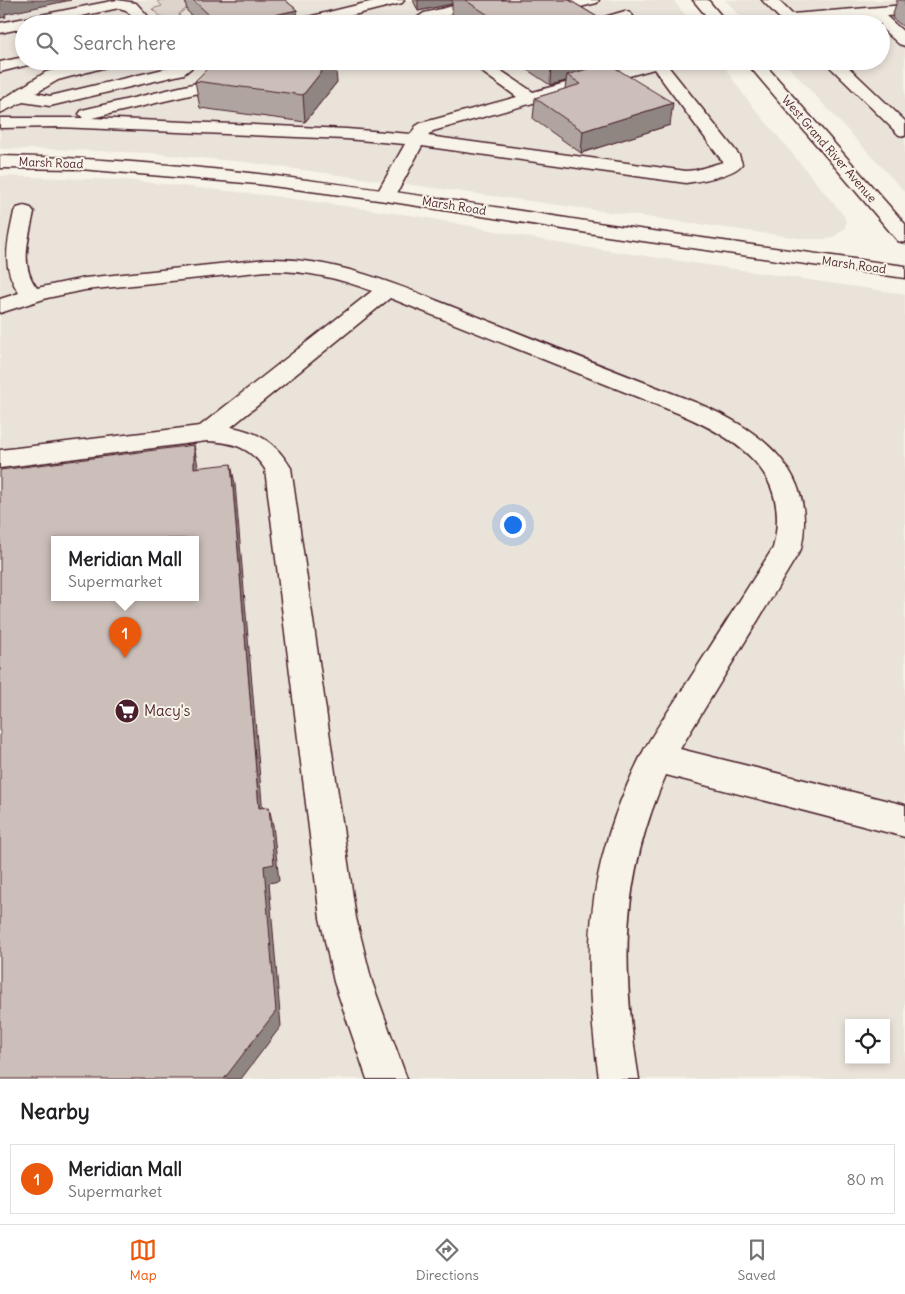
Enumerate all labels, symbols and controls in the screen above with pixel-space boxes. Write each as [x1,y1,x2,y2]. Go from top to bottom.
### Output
search box [15,15,890,70]
icon: search [33,29,61,57]
text: Search here [73,31,176,55]
street label: West Grand River Avenue [779,92,880,205]
street label: Marsh Road [18,154,84,171]
street label: Marsh Road [421,193,487,218]
street label: Marsh Road [821,253,887,276]
your location [500,512,526,538]
popup [51,536,199,601]
text: Meridian Mall [68,547,182,571]
text: Supermarket [68,571,162,591]
pin: 1 [109,617,141,658]
supermarket icon: Macy's [114,698,140,724]
place label: Macy's [144,701,191,720]
map controls [845,1019,890,1064]
button: locate [845,1019,890,1064]
text: Nearby [20,1098,90,1125]
text: Meridian Mall [68,1157,182,1181]
text: 1 [34,1169,40,1189]
text: 80 m [846,1169,884,1189]
text: Supermarket [68,1181,162,1201]
tab: Map [129,1236,157,1284]
tab: Directions [416,1236,479,1284]
tab: Saved [737,1236,776,1284]

